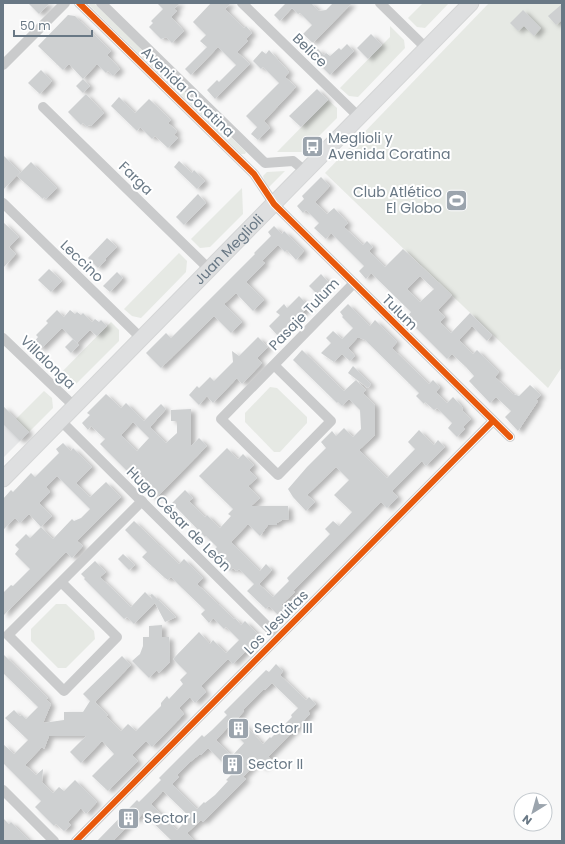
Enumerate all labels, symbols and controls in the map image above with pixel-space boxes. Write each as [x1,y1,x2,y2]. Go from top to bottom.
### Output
scale bar [14,12,92,38]
text: 50 m [20,17,51,34]
street label: Belice [288,28,332,72]
street label: Avenida Coratina [137,42,239,142]
place label: Meglioli y Avenida Coratina [328,128,450,164]
bus stop icon: Meglioli y Avenida Coratina [300,133,326,159]
street label: Farga [114,157,158,199]
place label: Club Atlético El Globo [353,182,442,218]
sports icon: Club Atlético El Globo [444,187,470,213]
street label: Juan Meglioli [190,210,268,289]
street label: Leccino [56,235,108,287]
street label: Pasaje Tulum [264,273,344,355]
street label: Tulum [378,290,422,334]
street label: Villalonga [16,331,80,393]
street label: Hugo César de León [122,462,236,576]
street label: Los Jesuitas [239,585,313,659]
building icon: Sector III [225,715,251,741]
place label: Sector III [254,718,313,738]
building icon: Sector II [219,751,245,777]
place label: Sector II [248,754,303,774]
north arrow [513,792,553,832]
building icon: Sector I [115,805,141,831]
place label: Sector I [144,808,196,828]
text: N [519,811,535,829]

